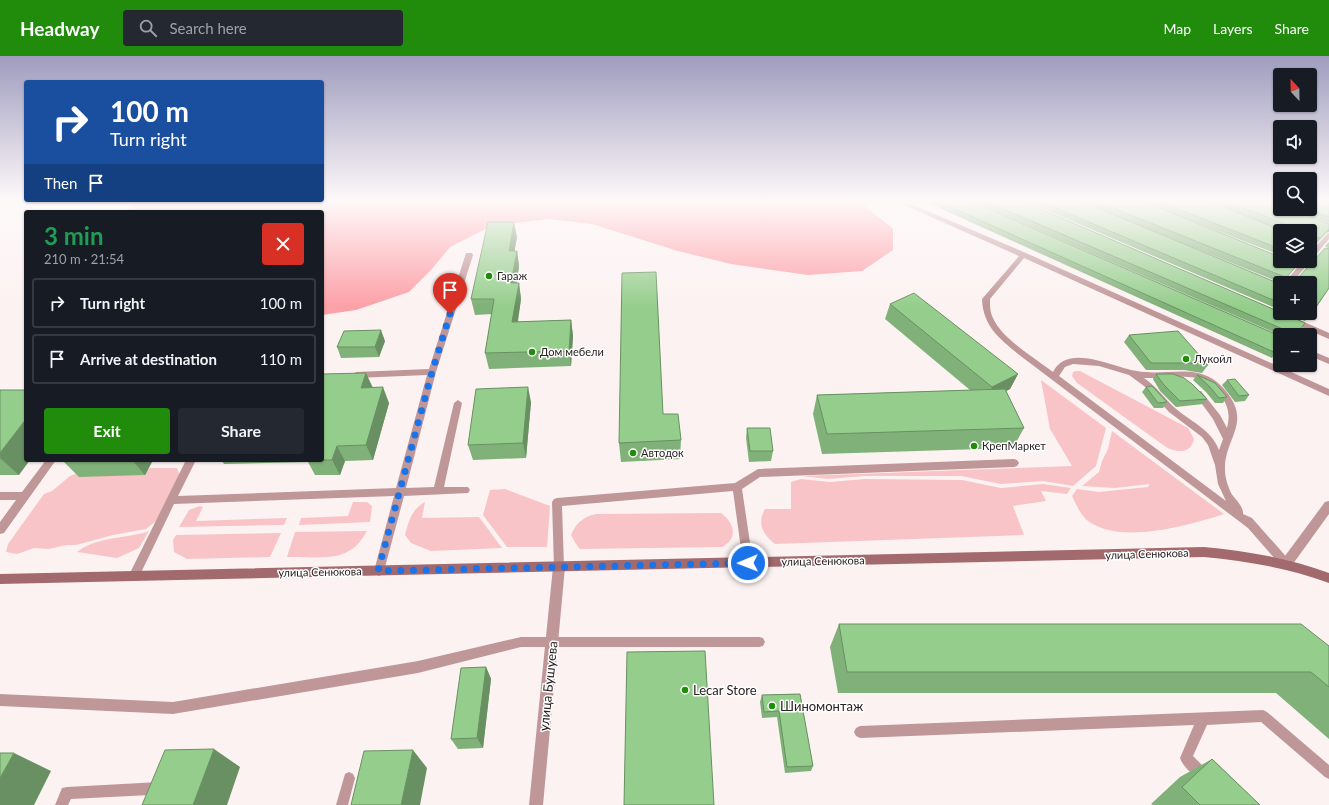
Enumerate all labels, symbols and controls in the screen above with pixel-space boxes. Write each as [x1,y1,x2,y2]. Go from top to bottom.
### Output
search box [123,10,403,46]
text: Headway [20,17,99,40]
icon: search [137,17,159,39]
text: Search here [169,19,247,37]
text: Map [1163,20,1191,37]
text: Layers [1213,20,1253,37]
text: Share [1275,20,1309,37]
north arrow [1273,68,1317,112]
map controls [1273,68,1317,372]
text: 100 m [110,94,189,128]
icon: right [44,96,96,148]
button: sound [1273,120,1317,164]
text: Turn right [110,128,187,150]
icon: arrive [85,172,107,194]
button: search [1273,172,1317,216]
text: Then [44,174,77,192]
text: 3 min [44,221,104,250]
button: close [262,223,304,265]
button: layers [1273,224,1317,268]
text: 210 m · 21:54 [44,251,124,267]
place label: Гараж [497,269,527,282]
marker: Гараж [484,271,494,281]
pin [433,273,467,314]
button: + [1273,276,1317,320]
icon: arrive [439,279,461,301]
icon: right [46,292,68,314]
text: Turn right [80,294,145,312]
text: 100 m [260,294,302,312]
button: − [1273,328,1317,372]
place label: Дом мебели [540,345,604,358]
marker: Дом мебели [527,347,537,357]
icon: arrive [46,348,68,370]
text: Arrive at destination [80,350,217,368]
text: 110 m [260,350,302,368]
place label: Лукойл [1193,352,1232,365]
marker: Лукойл [1181,354,1191,364]
button: Exit [44,408,170,454]
button: Share [178,408,304,454]
place label: КрепМаркет [982,439,1046,452]
marker: КрепМаркет [969,441,979,451]
place label: Автодок [641,446,684,459]
marker: Автодок [628,448,638,458]
position arrow [727,542,769,584]
street label: улица Сенюкова [1105,546,1189,561]
street label: улица Сенюкова [781,553,865,568]
street label: улица Сенюкова [278,564,362,579]
street label: улица Бушуева [535,640,561,732]
place label: Lecar Store [693,682,757,698]
marker: Lecar Store [680,685,690,695]
place label: Шиномонтаж [780,698,864,714]
marker: Шиномонтаж [767,701,777,711]

